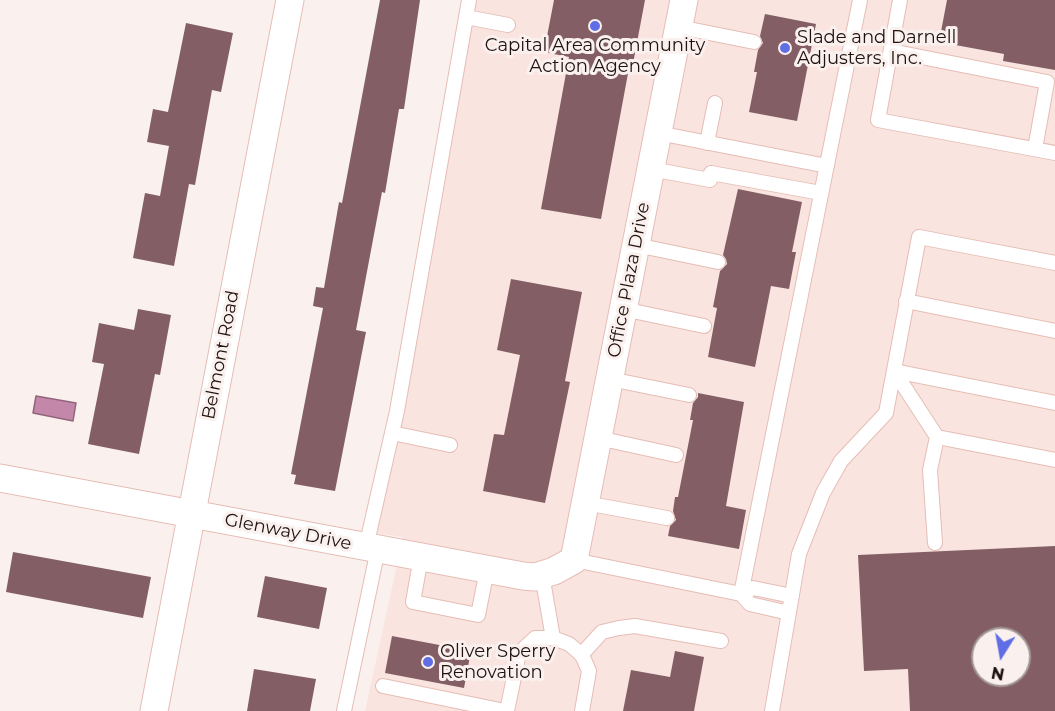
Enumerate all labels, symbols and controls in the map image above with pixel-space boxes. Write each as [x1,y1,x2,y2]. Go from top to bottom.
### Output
marker: Capital Area Community Action Agency [588,19,602,33]
place label: Slade and Darnell Adjusters, Inc. [797,27,956,70]
place label: Capital Area Community Action Agency [485,35,705,78]
marker: Slade and Darnell Adjusters, Inc. [778,41,792,55]
street label: Office Plaza Drive [603,200,655,360]
street label: Belmont Road [198,289,244,421]
street label: Glenway Drive [223,509,353,555]
north arrow [971,627,1031,687]
place label: Oliver Sperry Renovation [440,641,555,684]
marker: Oliver Sperry Renovation [421,655,435,669]
text: N [990,663,1006,684]

